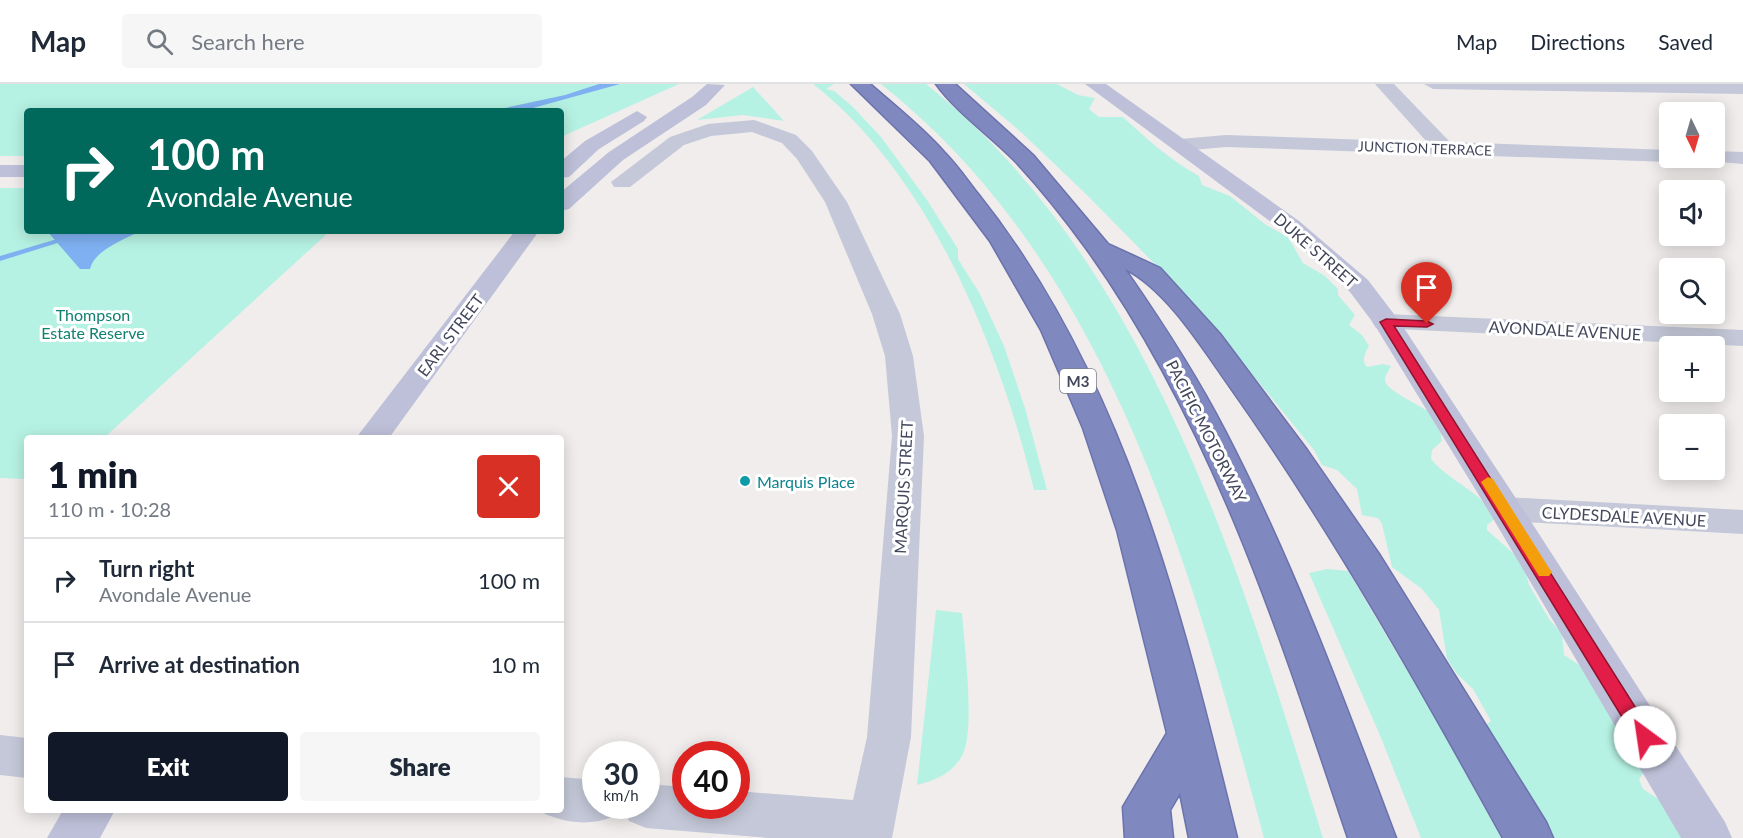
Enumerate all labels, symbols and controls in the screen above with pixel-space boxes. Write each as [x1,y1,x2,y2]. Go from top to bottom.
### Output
search box [122,14,542,68]
text: Map [30,24,86,58]
icon: search [143,25,176,58]
text: Search here [191,28,305,55]
text: Map [1456,29,1497,54]
text: Directions [1530,29,1625,54]
text: Saved [1658,29,1713,54]
north arrow [1659,102,1725,168]
map controls [1659,102,1725,480]
text: 100 m [147,129,265,179]
icon: right [48,132,126,210]
street label: JUNCTION TERRACE [1358,137,1492,159]
text: Avondale Avenue [147,180,353,213]
button: sound [1659,180,1725,246]
street label: DUKE STREET [1271,209,1362,292]
button: search [1659,258,1725,324]
pin [1401,262,1452,324]
icon: arrive [1410,271,1443,304]
street label: EARL STREET [413,290,487,380]
park label: Thompson Estate Reserve [41,305,145,342]
street label: AVONDALE AVENUE [1488,317,1642,343]
button: + [1659,336,1725,402]
street label: PACIFIC MOTORWAY [1163,357,1251,505]
road number: M3 [1060,369,1096,393]
button: − [1659,414,1725,480]
street label: MARQUIS STREET [890,419,916,554]
text: 1 min [48,452,138,496]
button: close [477,455,540,518]
place label: Marquis Place [757,472,855,491]
marker: Marquis Place [738,474,752,488]
text: 110 m · 10:28 [48,497,171,521]
street label: CLYDESDALE AVENUE [1541,502,1707,530]
text: Turn right [99,555,194,582]
icon: right [48,564,81,597]
text: 100 m [478,567,540,594]
text: Avondale Avenue [99,582,251,606]
icon: arrive [48,648,81,681]
text: Arrive at destination [99,651,300,678]
text: 10 m [491,651,540,678]
position arrow [1613,705,1677,769]
button: Exit [48,732,288,801]
button: Share [300,732,540,801]
speed limit sign: 40 [672,741,750,819]
text: 30 [604,755,638,791]
text: km/h [603,786,639,804]

